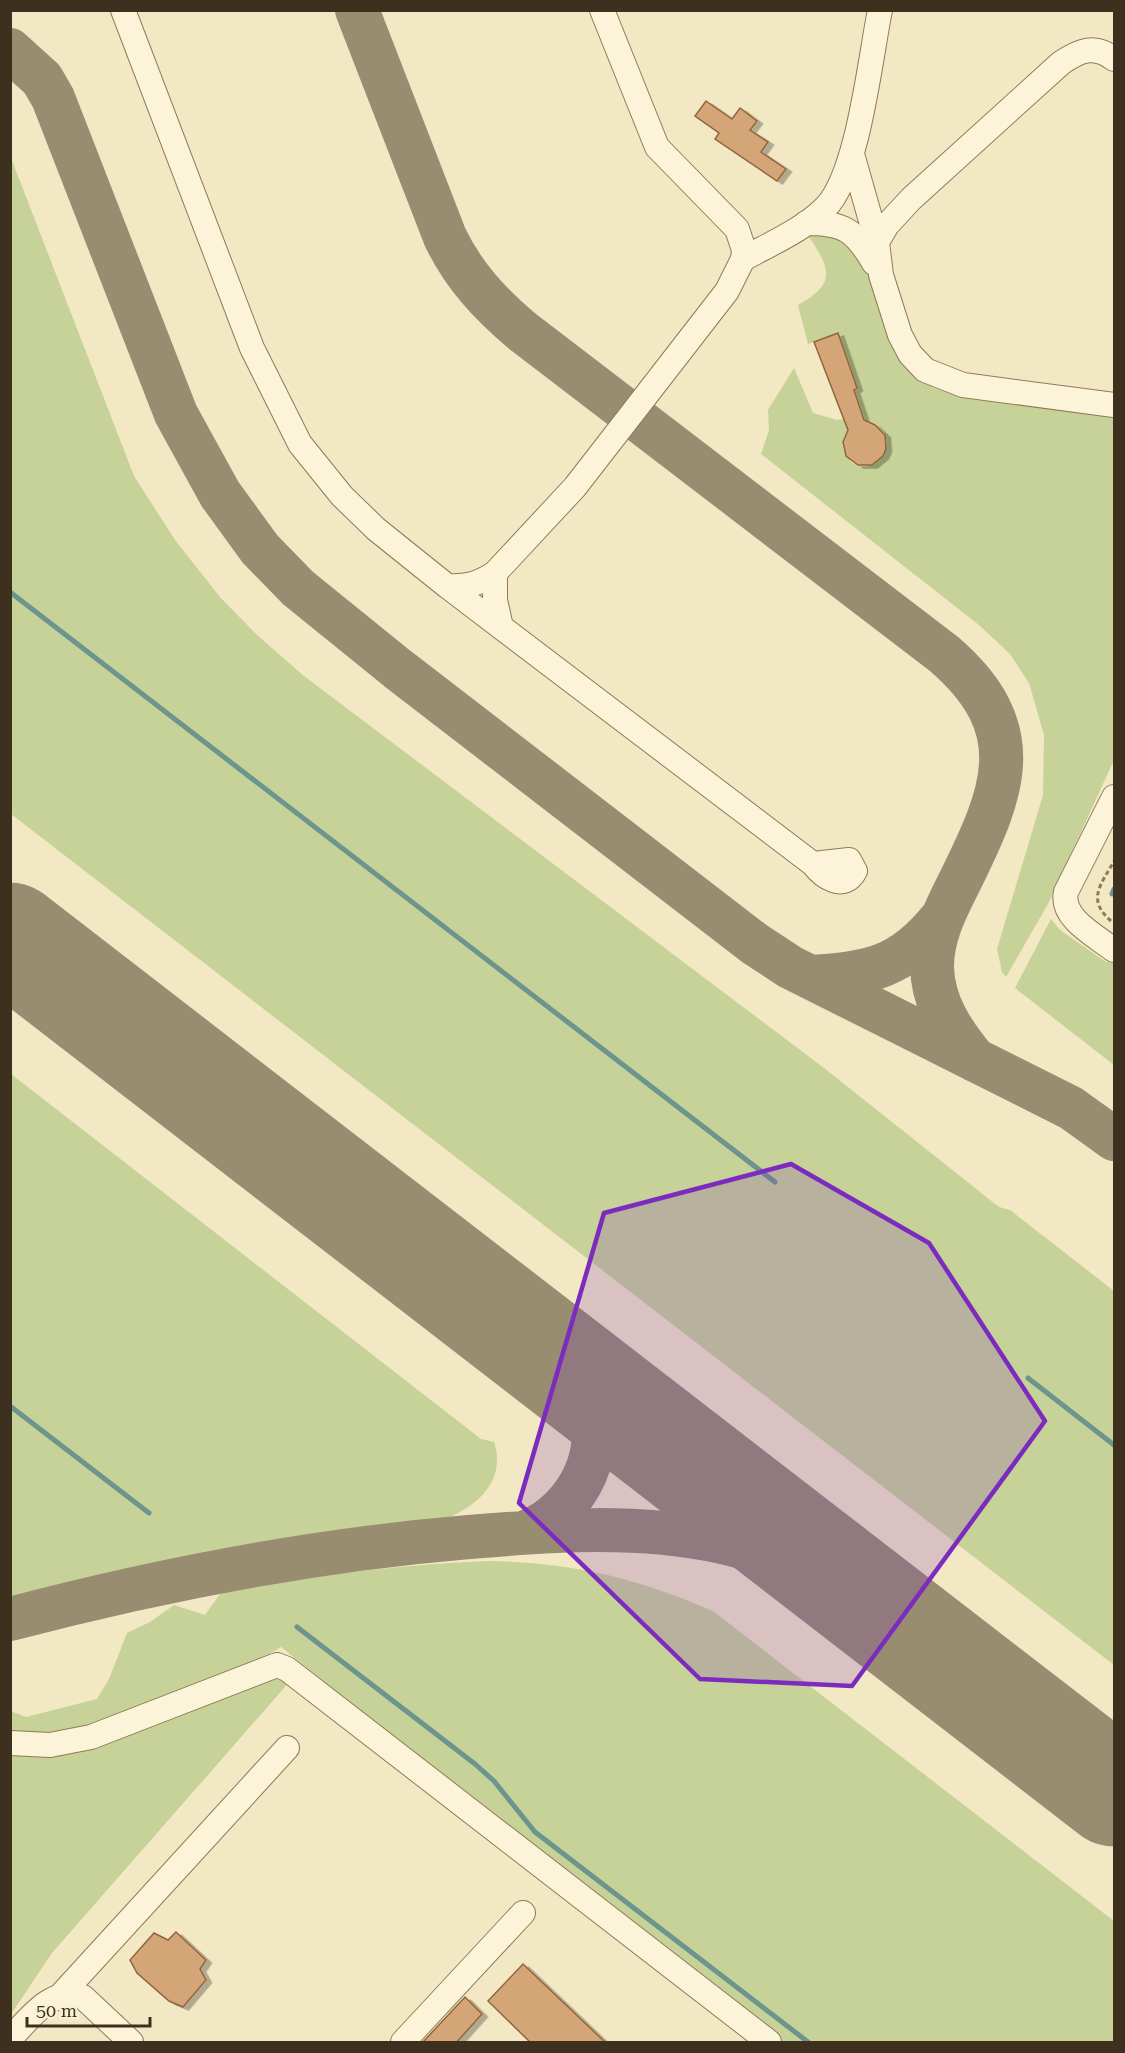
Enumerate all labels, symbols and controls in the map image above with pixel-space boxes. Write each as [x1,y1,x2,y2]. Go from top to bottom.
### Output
scale bar [27,1990,150,2028]
text: 50 m [36,2000,77,2021]

